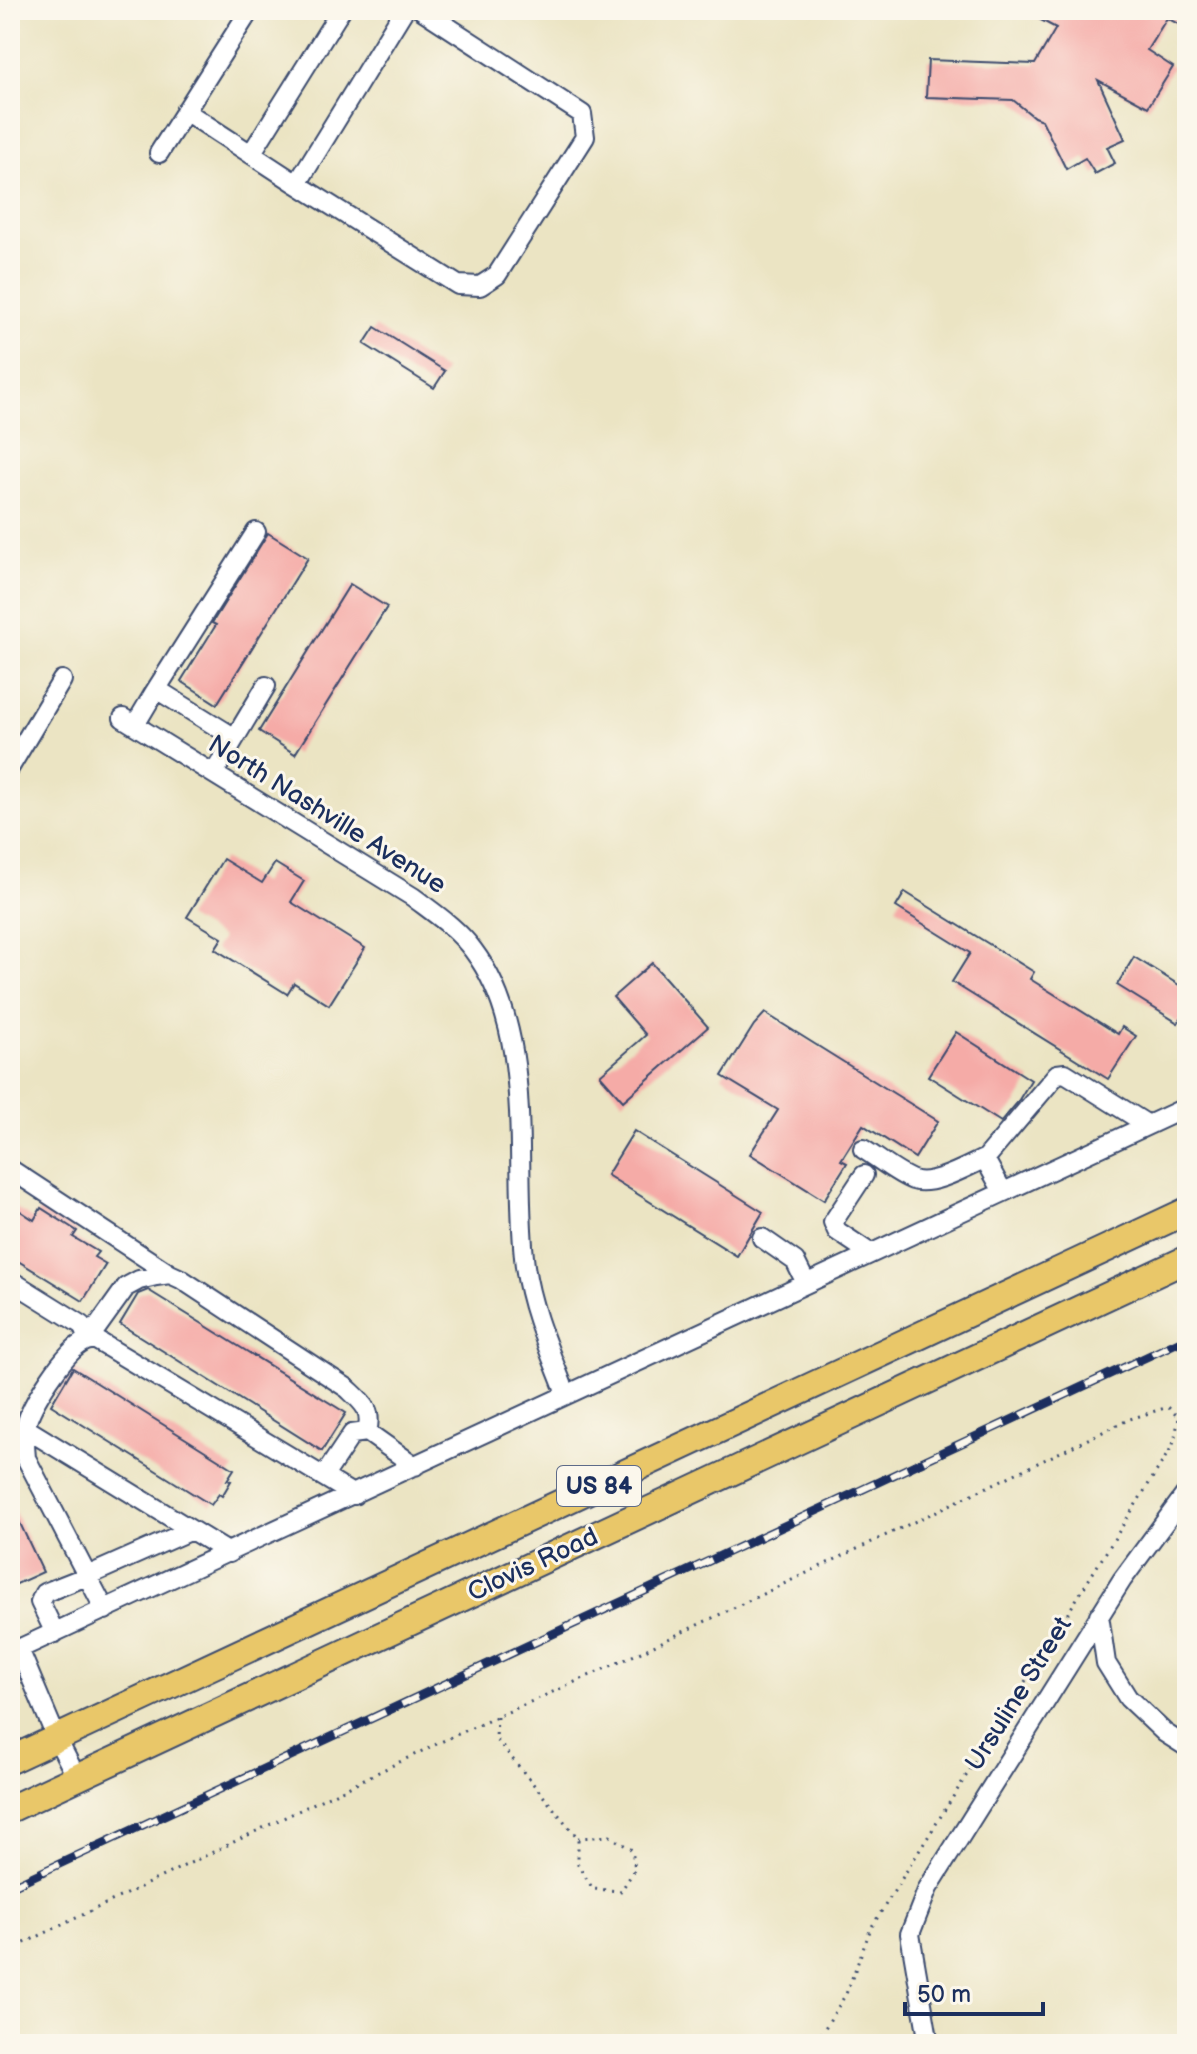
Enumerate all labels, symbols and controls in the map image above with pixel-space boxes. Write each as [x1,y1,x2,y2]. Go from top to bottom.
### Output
street label: North Nashville Avenue [202,729,452,901]
road number: US 84 [557,1466,641,1506]
street label: Clovis Road [463,1521,603,1609]
street label: Ursuline Street [959,1611,1079,1777]
scale bar [905,1966,1043,2016]
text: 50 m [917,1980,971,2009]

